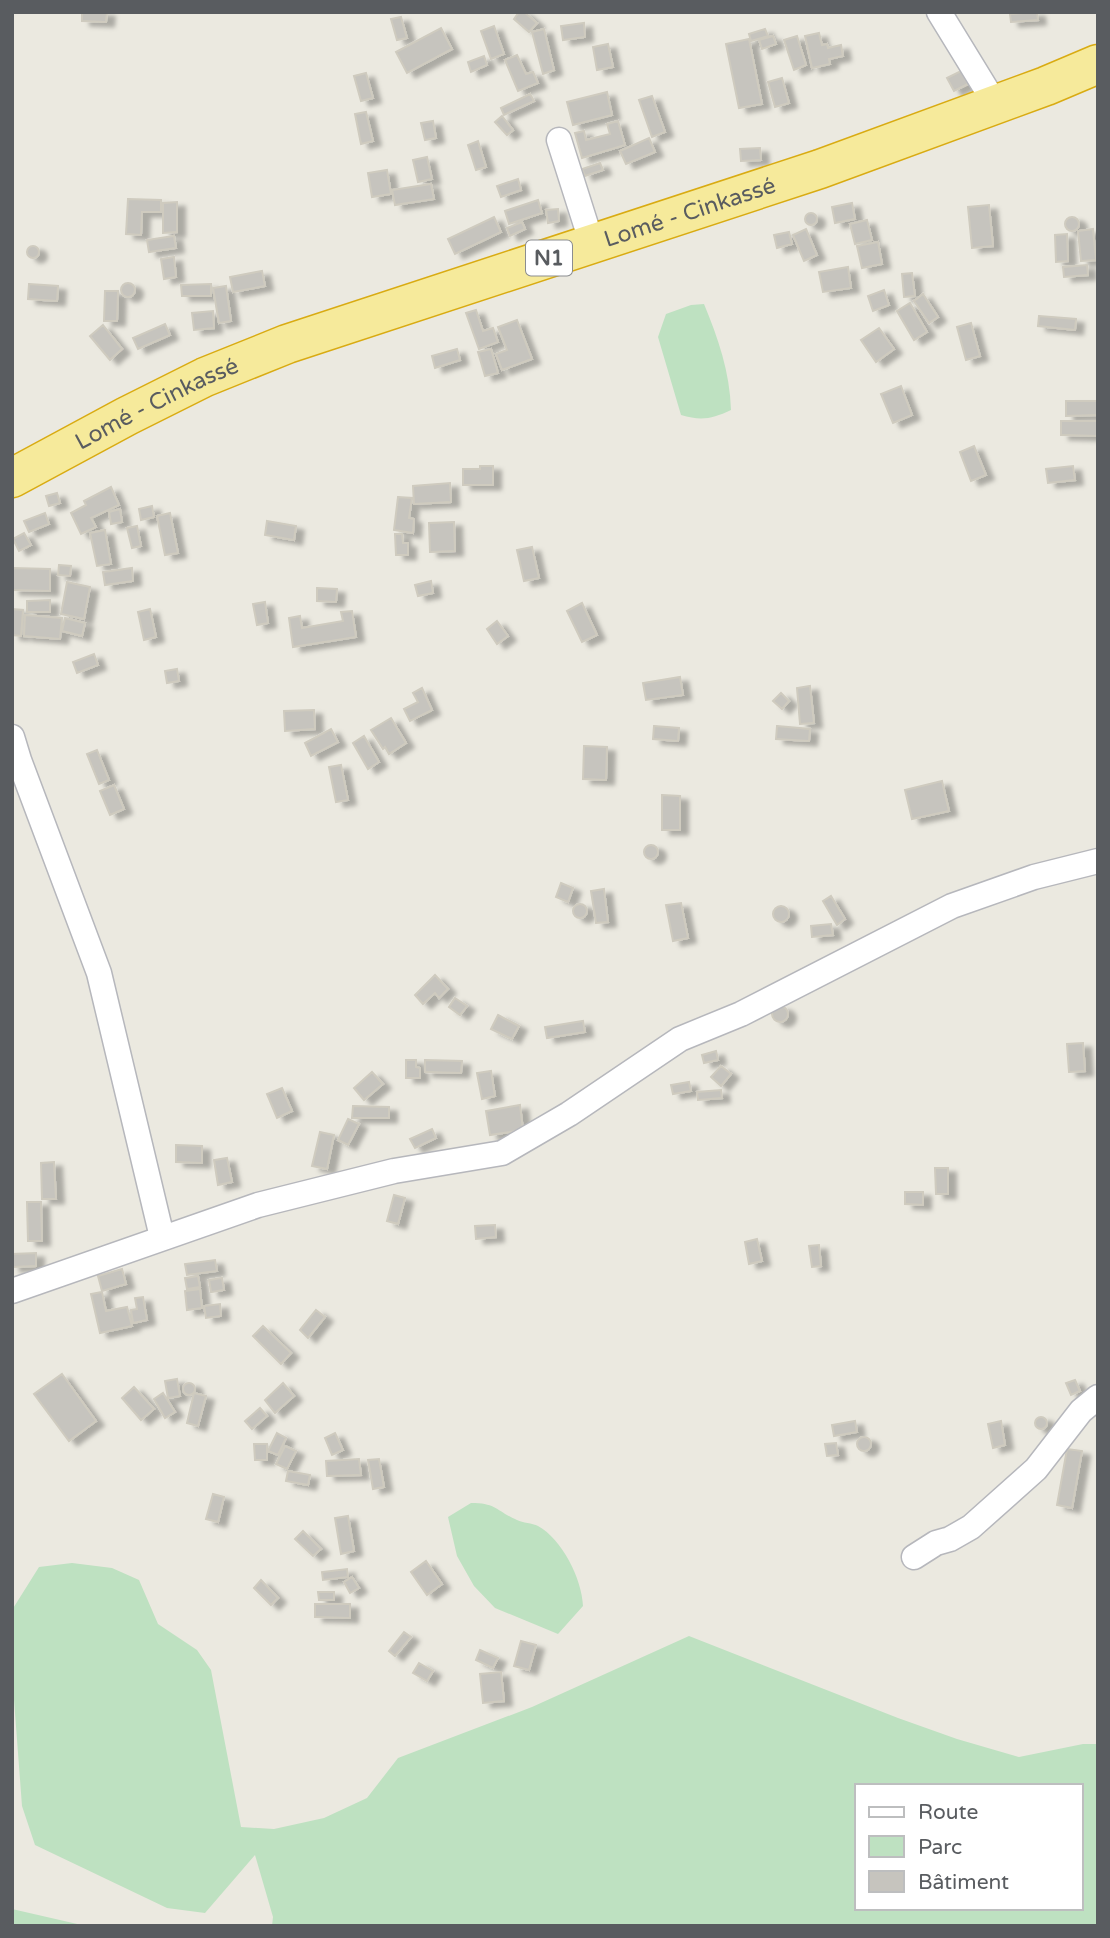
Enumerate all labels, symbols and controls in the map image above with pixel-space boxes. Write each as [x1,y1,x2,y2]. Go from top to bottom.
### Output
street label: Lomé - Cinkassé [601,172,779,254]
road number: N1 [526,240,572,276]
street label: Lomé - Cinkassé [71,352,243,456]
legend [855,1784,1082,1910]
text: Route [918,1800,978,1825]
text: Parc [918,1835,962,1860]
text: Bâtiment [918,1870,1009,1895]

